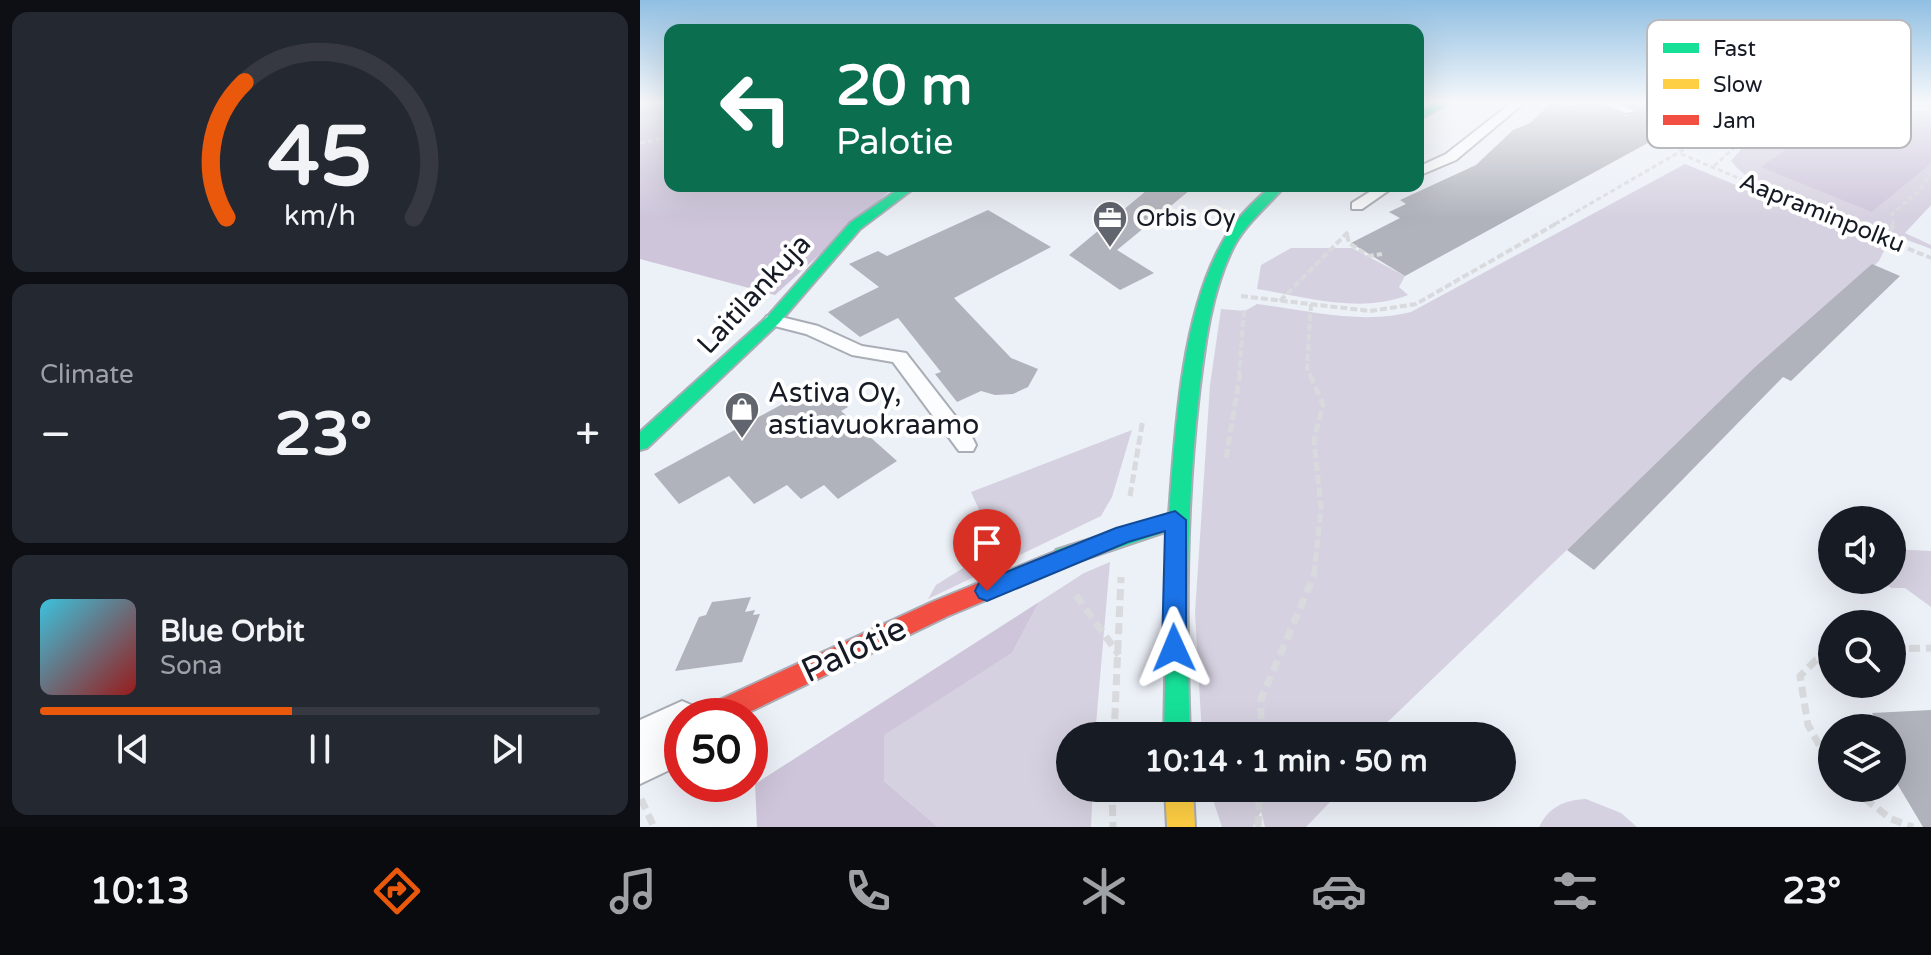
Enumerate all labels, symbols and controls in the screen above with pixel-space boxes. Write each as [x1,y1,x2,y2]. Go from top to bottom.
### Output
legend [1647,20,1911,148]
text: Fast [1713,36,1756,62]
text: 20 m [836,53,972,120]
icon: left [704,56,808,160]
text: Slow [1713,72,1763,98]
text: 45 [268,107,372,207]
text: Jam [1713,108,1756,134]
text: Palotie [836,121,953,164]
street label: Aapraminpolku [1735,167,1909,259]
text: km/h [284,199,356,233]
office icon: Orbis Oy [1091,199,1129,249]
place label: Orbis Oy [1136,204,1236,233]
street label: Laitilankuja [690,227,818,361]
text: Climate [40,359,134,390]
place label: Astiva Oy, astiavuokraamo [768,376,979,442]
shop icon: Astiva Oy, astiavuokraamo [723,390,761,440]
text: 23° [274,399,372,471]
text: − [40,409,71,462]
text: + [575,409,600,462]
map controls [1818,506,1906,802]
button: sound [1818,506,1906,594]
pin [953,509,1021,591]
icon: arrive [965,521,1009,565]
position arrow [1132,606,1216,690]
street label: Palotie [795,608,913,692]
button: search [1818,610,1906,698]
text: Blue Orbit [160,613,305,650]
text: Sona [160,650,222,681]
speed limit sign: 50 [664,698,768,802]
button: layers [1818,714,1906,802]
icon: previous [111,727,155,771]
icon: pause [298,727,342,771]
icon: next [485,727,529,771]
text: 10:14 · 1 min · 50 m [1145,743,1427,780]
icon: directions [369,863,425,919]
icon: music [605,863,661,919]
icon: phone [840,863,896,919]
icon: climate [1076,863,1132,919]
icon: car [1311,863,1367,919]
icon: filters [1547,863,1603,919]
text: 10:13 [90,870,190,913]
text: 23° [1782,870,1841,913]

